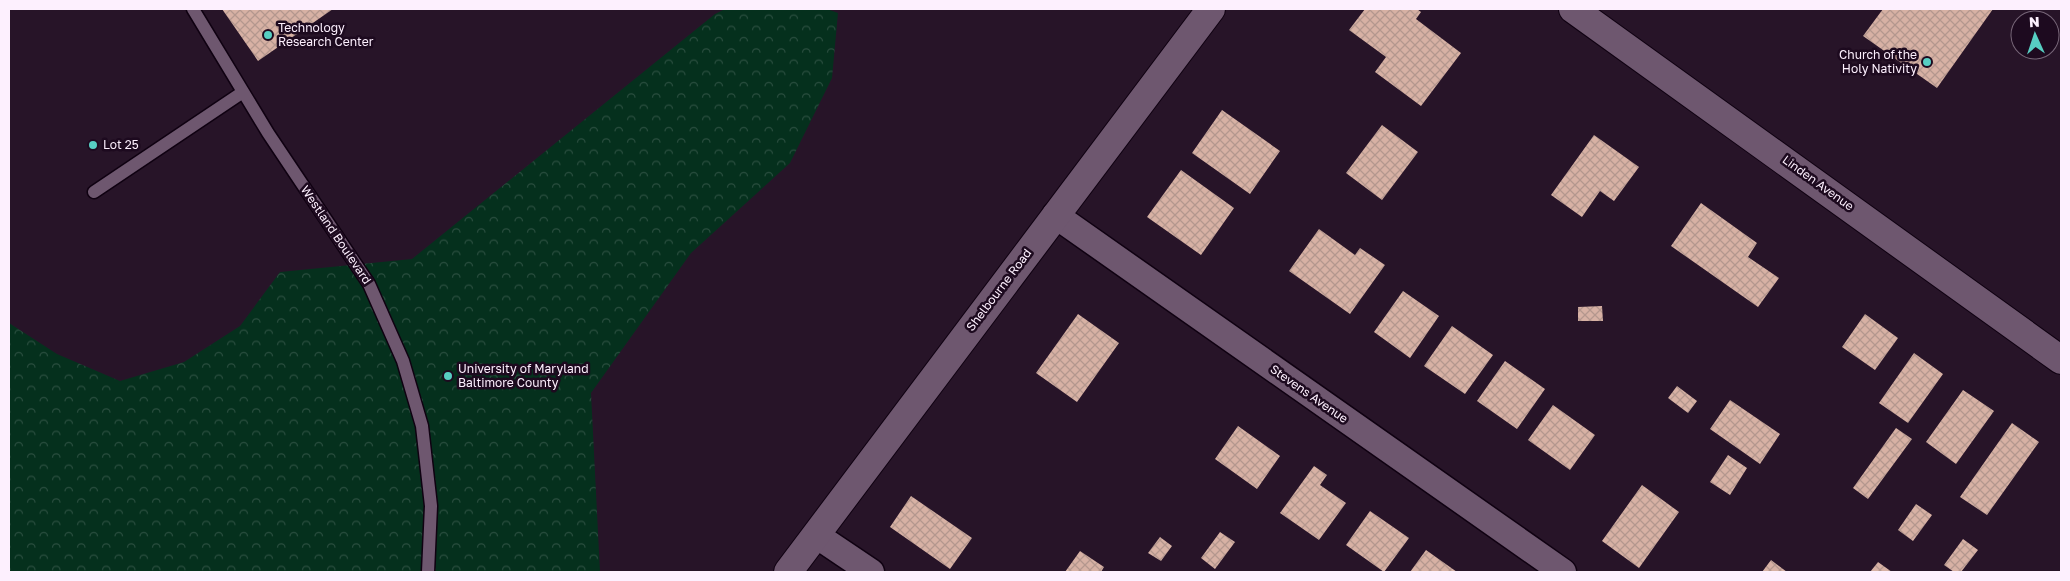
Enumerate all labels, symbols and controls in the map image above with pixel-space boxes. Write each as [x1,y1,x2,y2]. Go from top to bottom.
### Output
north arrow [2010,10,2060,60]
text: N [2029,13,2040,30]
place label: Technology Research Center [278,20,374,49]
marker: Technology Research Center [262,29,274,41]
place label: Church of the Holy Nativity [1839,47,1917,76]
marker: Church of the Holy Nativity [1921,56,1933,68]
place label: Lot 25 [103,137,139,152]
marker: Lot 25 [87,139,99,151]
street label: Linden Avenue [1780,152,1857,214]
street label: Westland Boulevard [298,183,375,287]
street label: Shelbourne Road [963,246,1034,334]
place label: University of Maryland Baltimore County [458,361,589,390]
street label: Stevens Avenue [1268,361,1351,426]
marker: University of Maryland Baltimore County [442,370,454,382]

